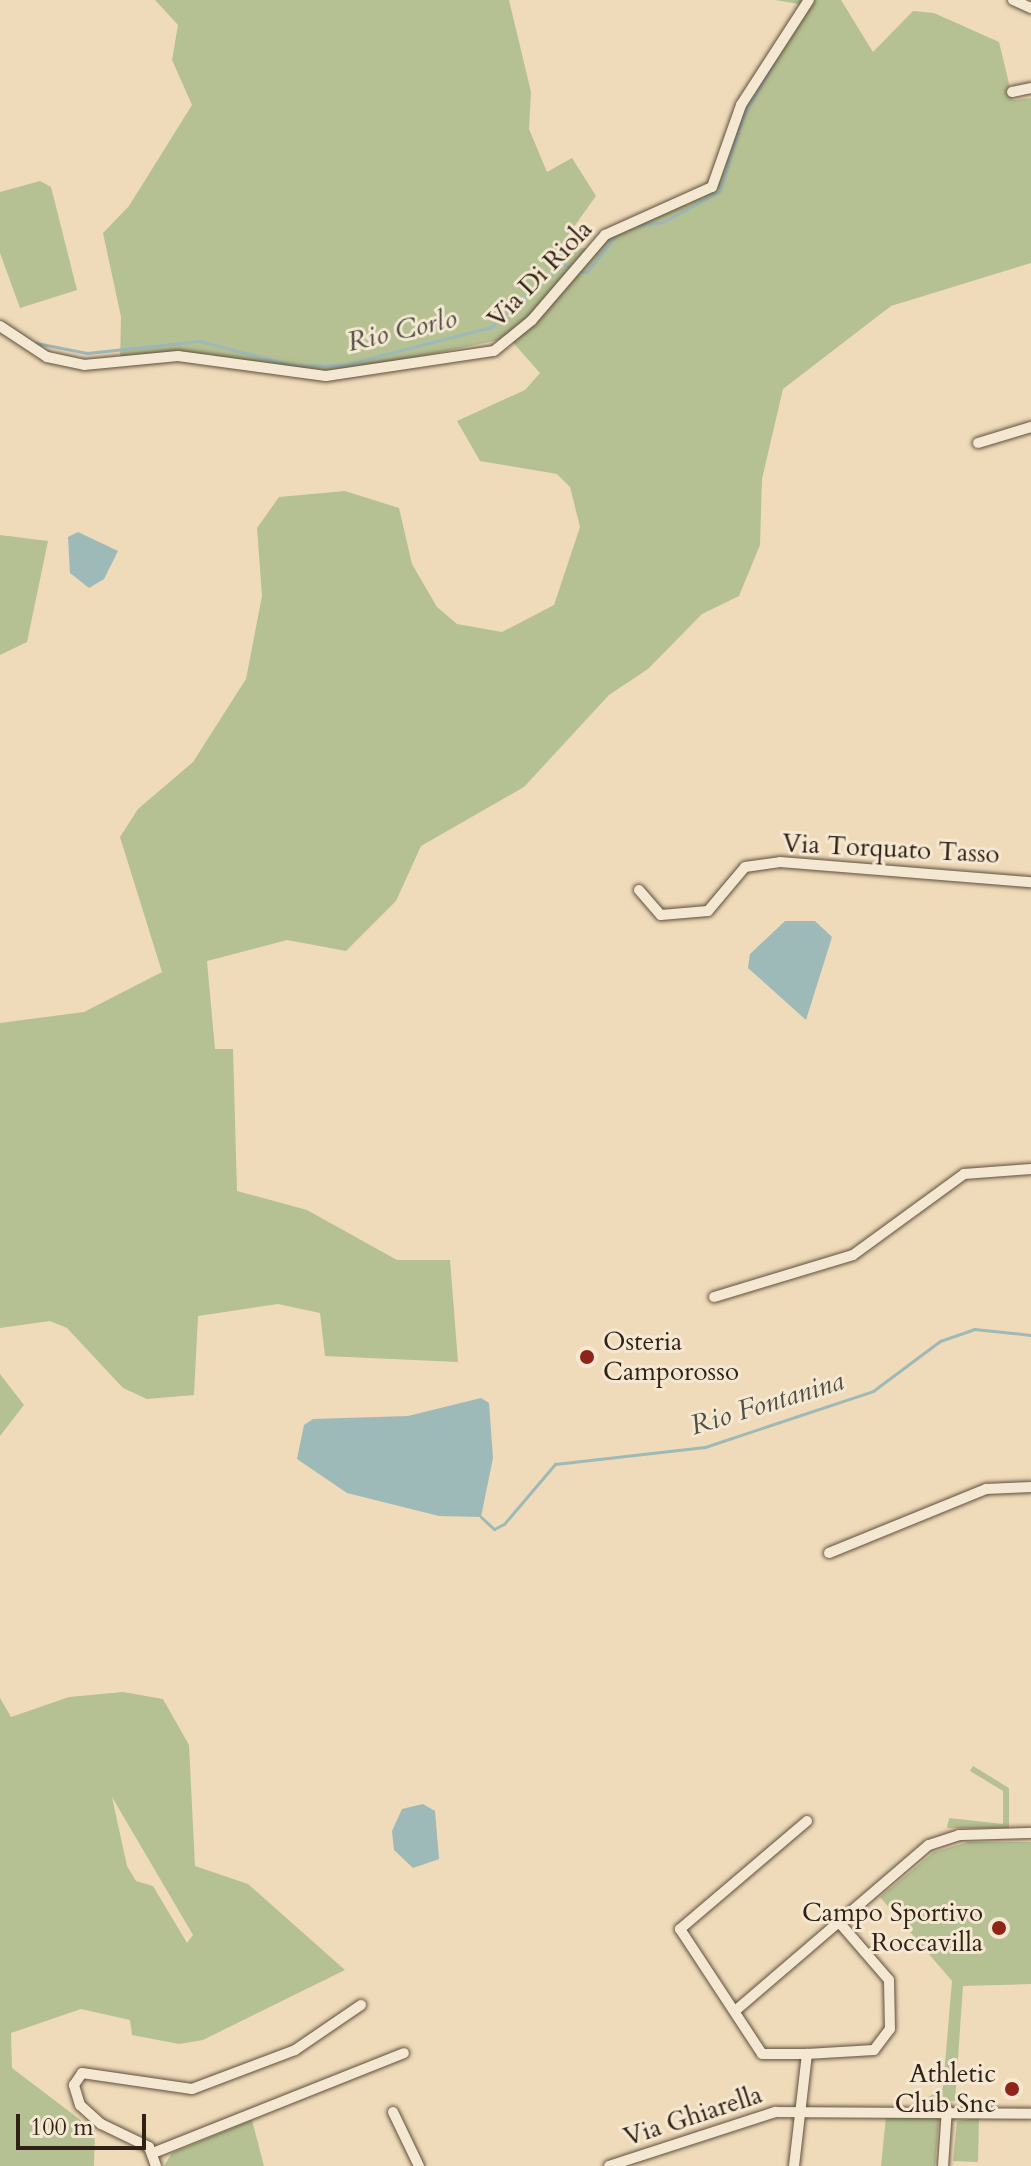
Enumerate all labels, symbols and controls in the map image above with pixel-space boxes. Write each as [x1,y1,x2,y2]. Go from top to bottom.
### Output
street label: Via Di Riola [481,214,599,334]
water label: Rio Corlo [344,301,460,359]
street label: Via Torquato Tasso [782,828,1000,870]
place label: Osteria Camporosso [603,1326,739,1388]
marker: Osteria Camporosso [578,1348,596,1366]
water label: Rio Fontanina [686,1364,848,1442]
place label: Campo Sportivo Roccavilla [802,1897,983,1958]
marker: Campo Sportivo Roccavilla [990,1919,1008,1937]
place label: Athletic Club Snc [895,2058,996,2120]
street label: Via Ghiarella [620,2079,766,2153]
marker: Athletic Club Snc [1003,2080,1021,2098]
scale bar [20,2098,150,2148]
text: 100 m [30,2111,94,2144]

